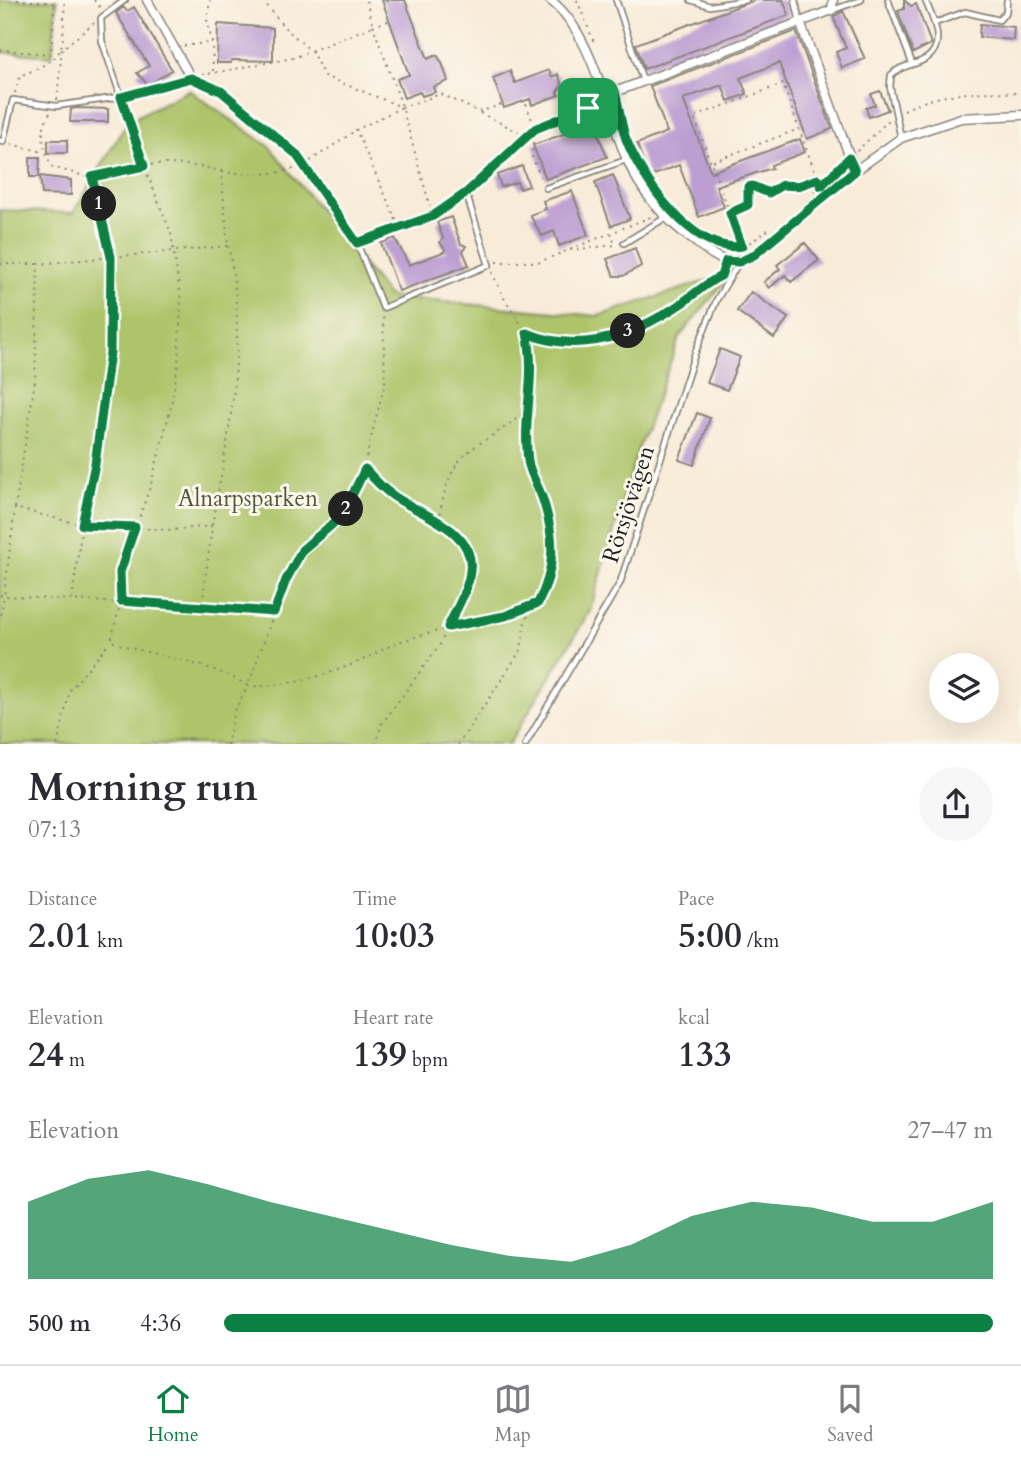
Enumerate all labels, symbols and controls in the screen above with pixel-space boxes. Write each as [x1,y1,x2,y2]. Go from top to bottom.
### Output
pin [558,78,618,138]
icon: arrive [569,89,607,127]
pin: 1 [82,186,116,222]
text: 1 [94,190,103,216]
pin: 3 [610,314,646,348]
text: 3 [623,317,632,343]
street label: Rörsjövägen [595,442,662,567]
park label: Alnarpsparken [178,483,318,514]
pin: 2 [328,491,364,526]
text: 2 [341,495,350,521]
map controls [929,653,999,723]
button: layers [929,653,999,723]
text: Morning run [28,762,258,814]
button: share [919,767,993,841]
text: 07:13 [28,814,81,845]
text: Distance [28,886,97,912]
text: Time [353,886,397,912]
text: Pace [678,886,715,912]
text: 2.01 [28,912,92,960]
text: 10:03 [353,912,435,960]
text: 5:00 [678,912,742,960]
text: km [92,928,123,954]
text: /km [742,928,779,954]
text: Elevation [28,1005,103,1031]
text: Heart rate [353,1005,434,1031]
text: kcal [678,1005,710,1031]
text: 24 [28,1031,64,1079]
text: 139 [353,1031,407,1079]
text: 133 [678,1031,732,1079]
text: m [64,1047,85,1073]
text: bpm [407,1047,448,1073]
text: Elevation [28,1115,119,1146]
text: 27–47 m [908,1115,993,1146]
text: 500 m [28,1308,91,1339]
text: 4:36 [140,1308,181,1339]
tab: Home [148,1380,199,1448]
tab: Map [494,1380,532,1448]
tab: Saved [827,1380,873,1448]

